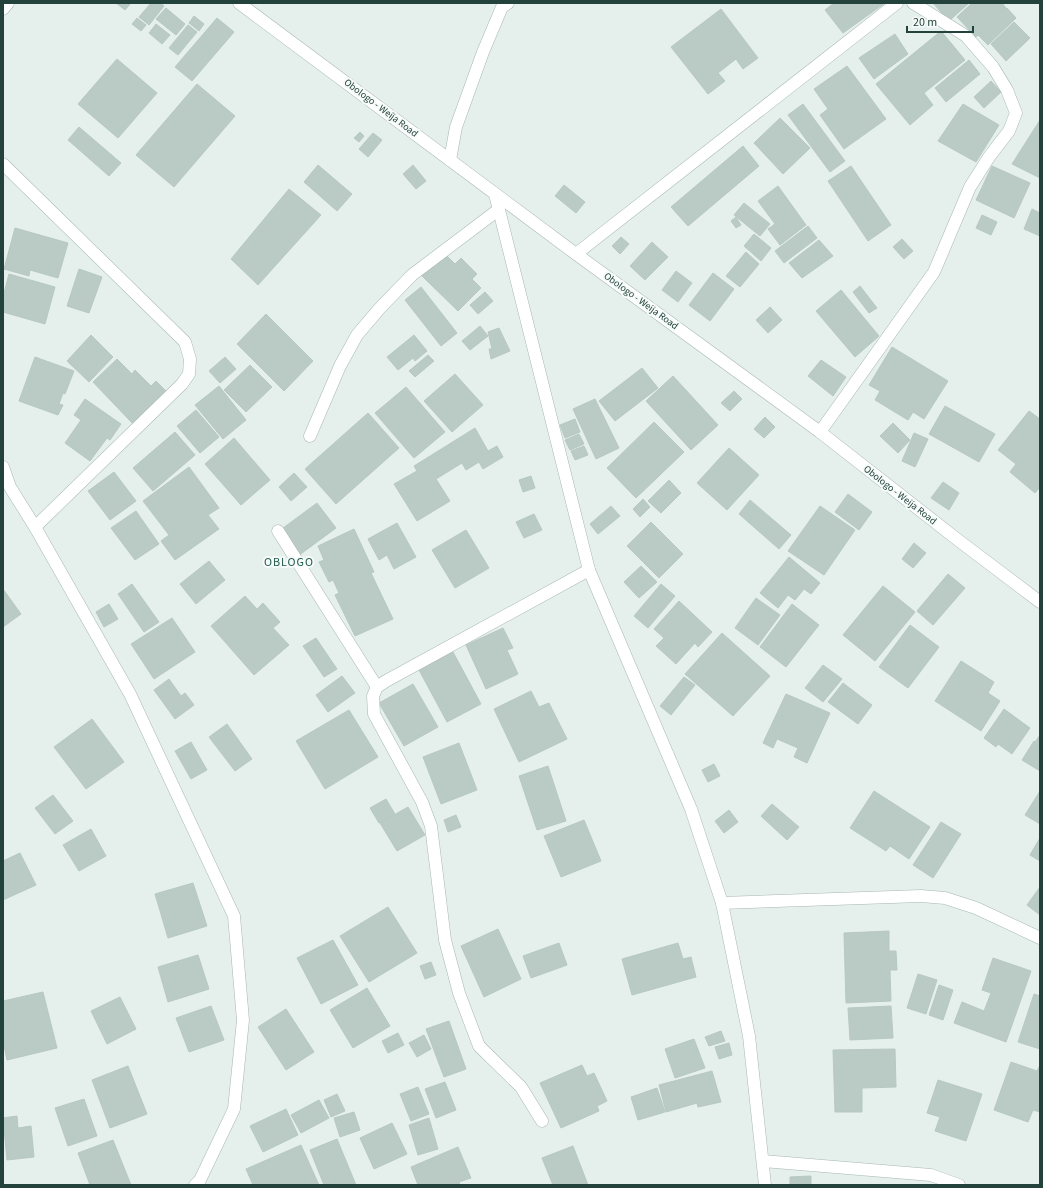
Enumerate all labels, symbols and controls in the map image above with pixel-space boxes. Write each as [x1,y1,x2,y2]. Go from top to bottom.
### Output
scale bar [907,8,973,34]
text: 20 m [913,14,937,31]
street label: Obologo - Weija Road [341,76,421,140]
street label: Obologo - Weija Road [601,269,681,333]
street label: Obologo - Weija Road [861,462,939,528]
district label: OBLOGO [264,554,314,571]

